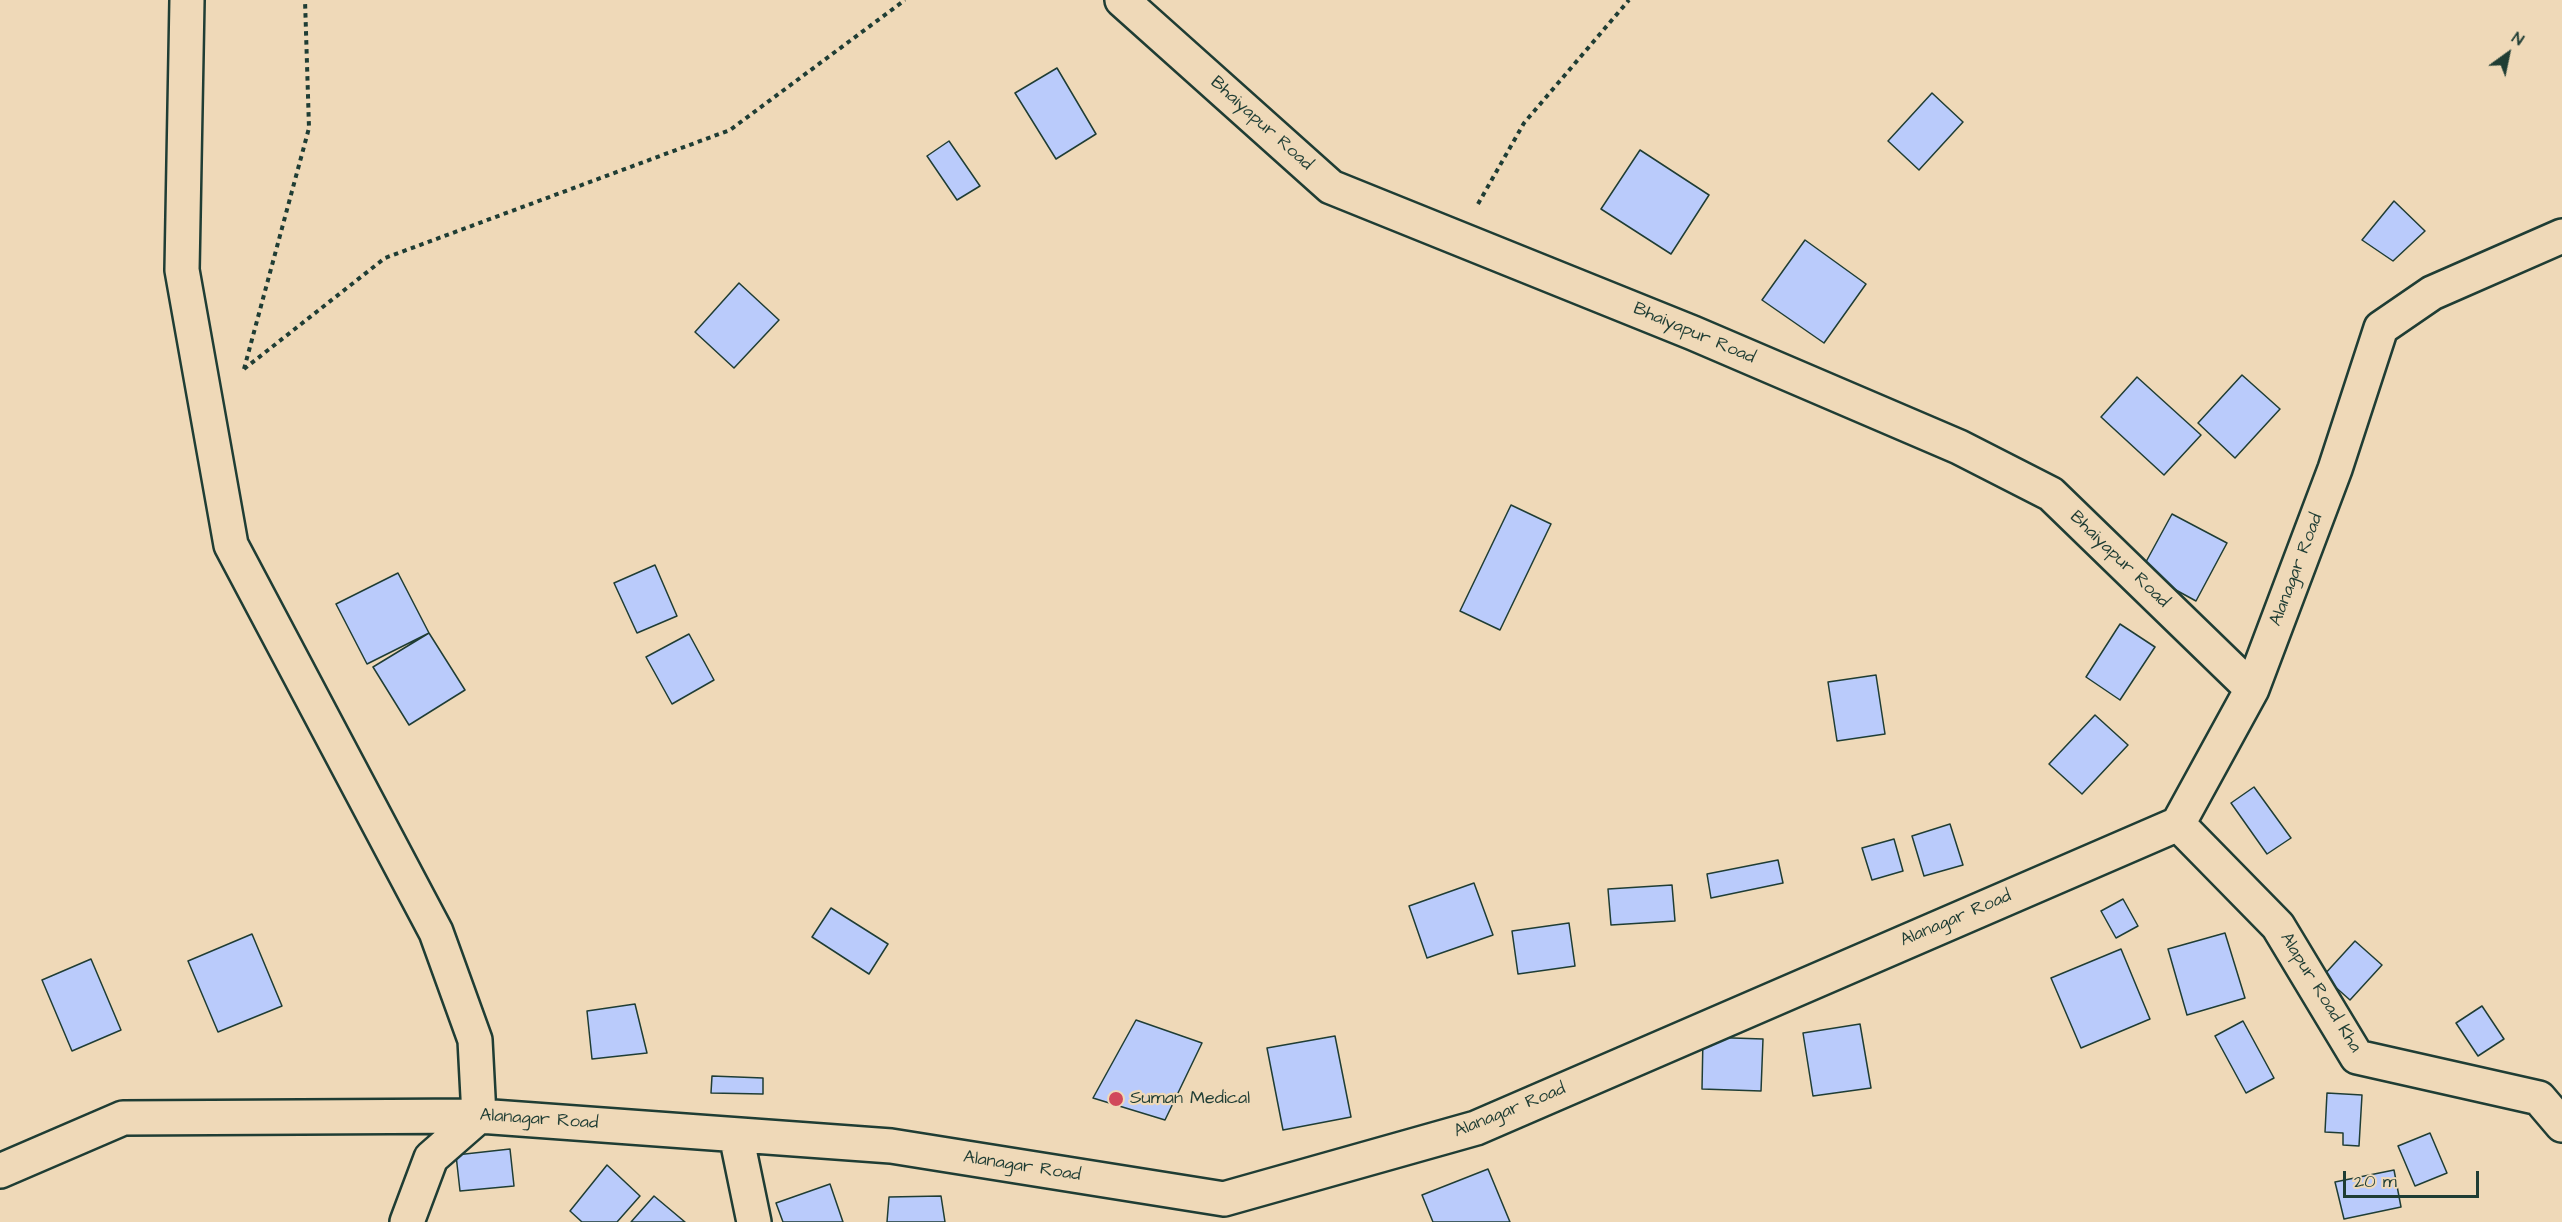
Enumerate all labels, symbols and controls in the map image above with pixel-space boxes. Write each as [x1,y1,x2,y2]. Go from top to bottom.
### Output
north arrow [2478,24,2538,84]
text: N [2508,27,2528,51]
street label: Bhaiyapur Road [1205,72,1317,176]
street label: Bhaiyapur Road [1630,299,1758,369]
street label: Bhaiyapur Road [2065,507,2173,613]
street label: Alanagar Road [2266,511,2328,629]
street label: Alanagar Road [1897,886,2015,952]
street label: Alapur Road Kha [2274,929,2366,1057]
street label: Alanagar Road [1451,1079,1569,1143]
place label: Suman Medical [1130,1088,1250,1110]
marker: Suman Medical [1107,1090,1125,1108]
street label: Alanagar Road [479,1105,599,1135]
street label: Alanagar Road [962,1147,1082,1187]
scale bar [2346,1159,2482,1197]
text: 20 m [2354,1169,2397,1194]

